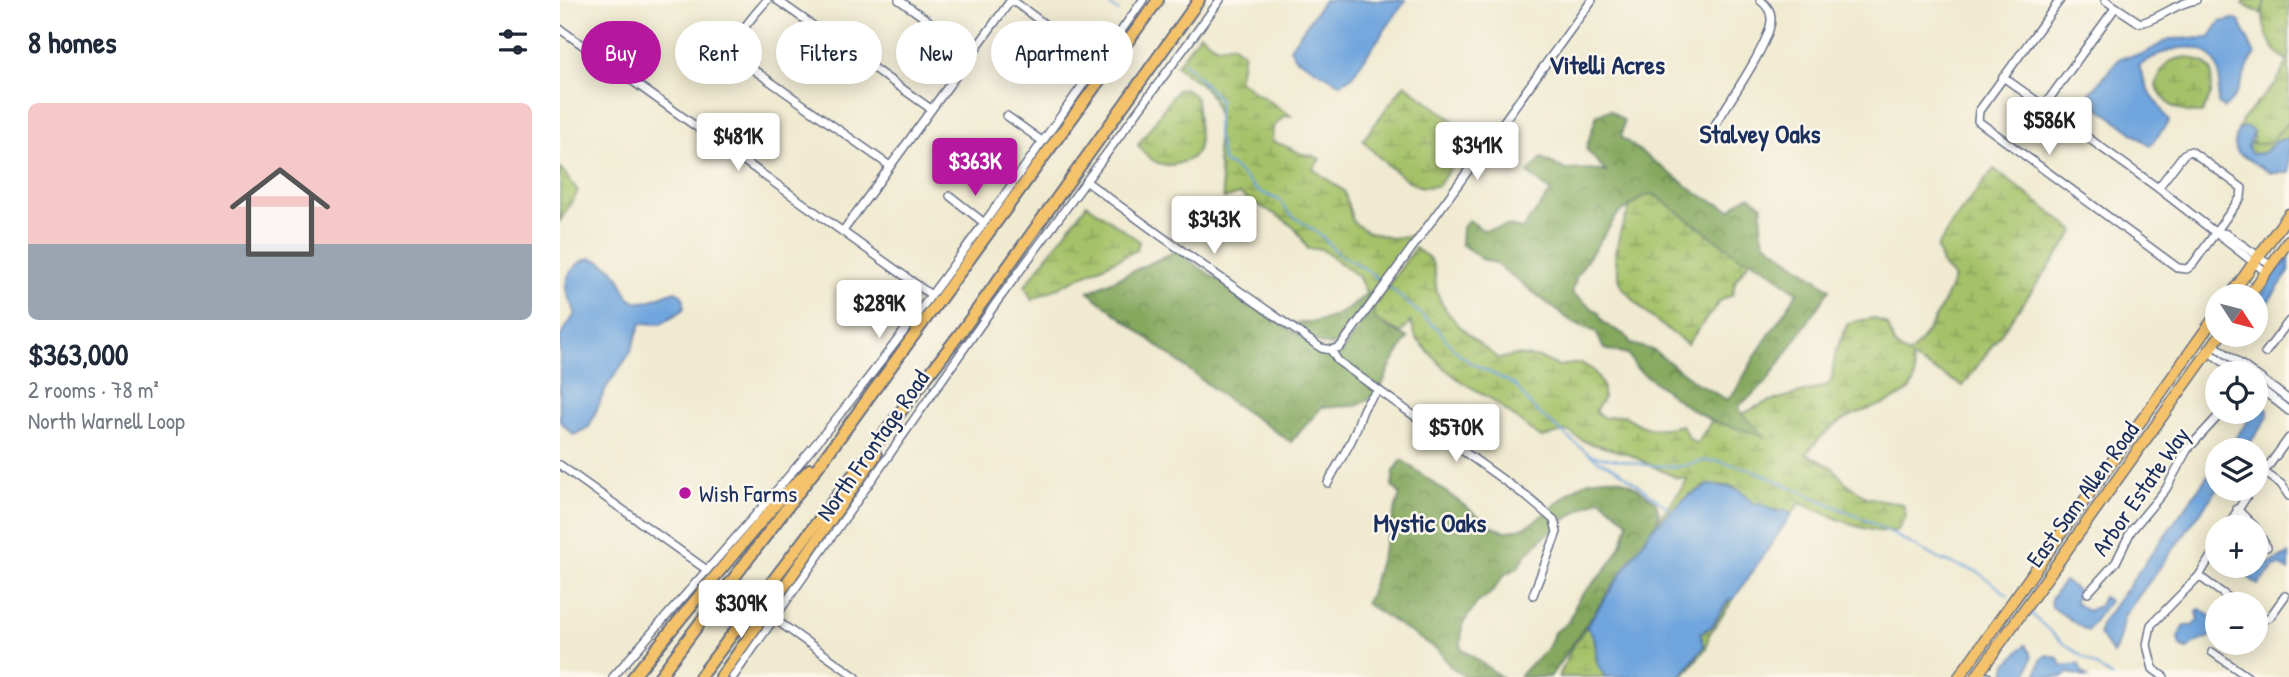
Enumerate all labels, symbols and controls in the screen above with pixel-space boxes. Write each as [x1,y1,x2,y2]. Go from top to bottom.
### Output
chip: Buy [581,21,661,84]
chip: Rent [675,21,762,84]
chip: Filters [776,21,882,84]
chip: New [896,21,977,84]
chip: Apartment [991,21,1133,84]
text: 8 homes [28,22,116,62]
icon: filters [494,23,532,61]
district label: Vitelli Acres [1549,47,1665,82]
pin: $586K [2000,97,2098,157]
text: $586K [2023,104,2075,135]
pin: $481K [689,114,787,173]
district label: Stalvey Oaks [1699,116,1821,152]
text: $481K [713,120,763,151]
pin: $341K [1428,122,1526,182]
text: $341K [1452,129,1502,160]
pin: $363K [926,138,1024,198]
text: $363K [948,145,1002,176]
icon: home [217,149,343,275]
pin: $343K [1165,196,1263,256]
text: $343K [1188,203,1240,234]
pin: $289K [830,280,928,340]
north arrow [2205,284,2268,346]
map controls [2205,284,2268,655]
text: $289K [853,287,905,318]
text: $363,000 [28,334,128,374]
button: locate [2205,361,2268,424]
street label: North Frontage Road [808,363,936,527]
text: 2 rooms · 78 m² [28,374,159,405]
text: North Warnell Loop [28,405,185,436]
pin: $570K [1407,405,1505,464]
text: $570K [1428,411,1484,442]
street label: East Sam Allen Road [2018,415,2146,573]
street label: Arbor Estate Way [2084,420,2196,562]
button: layers [2205,438,2268,501]
place label: Wish Farms [699,477,797,509]
marker: Wish Farms [677,485,693,501]
district label: Mystic Oaks [1374,505,1486,541]
button: + [2205,515,2268,578]
pin: $309K [692,580,790,640]
text: $309K [715,587,767,618]
button: − [2205,592,2268,655]

